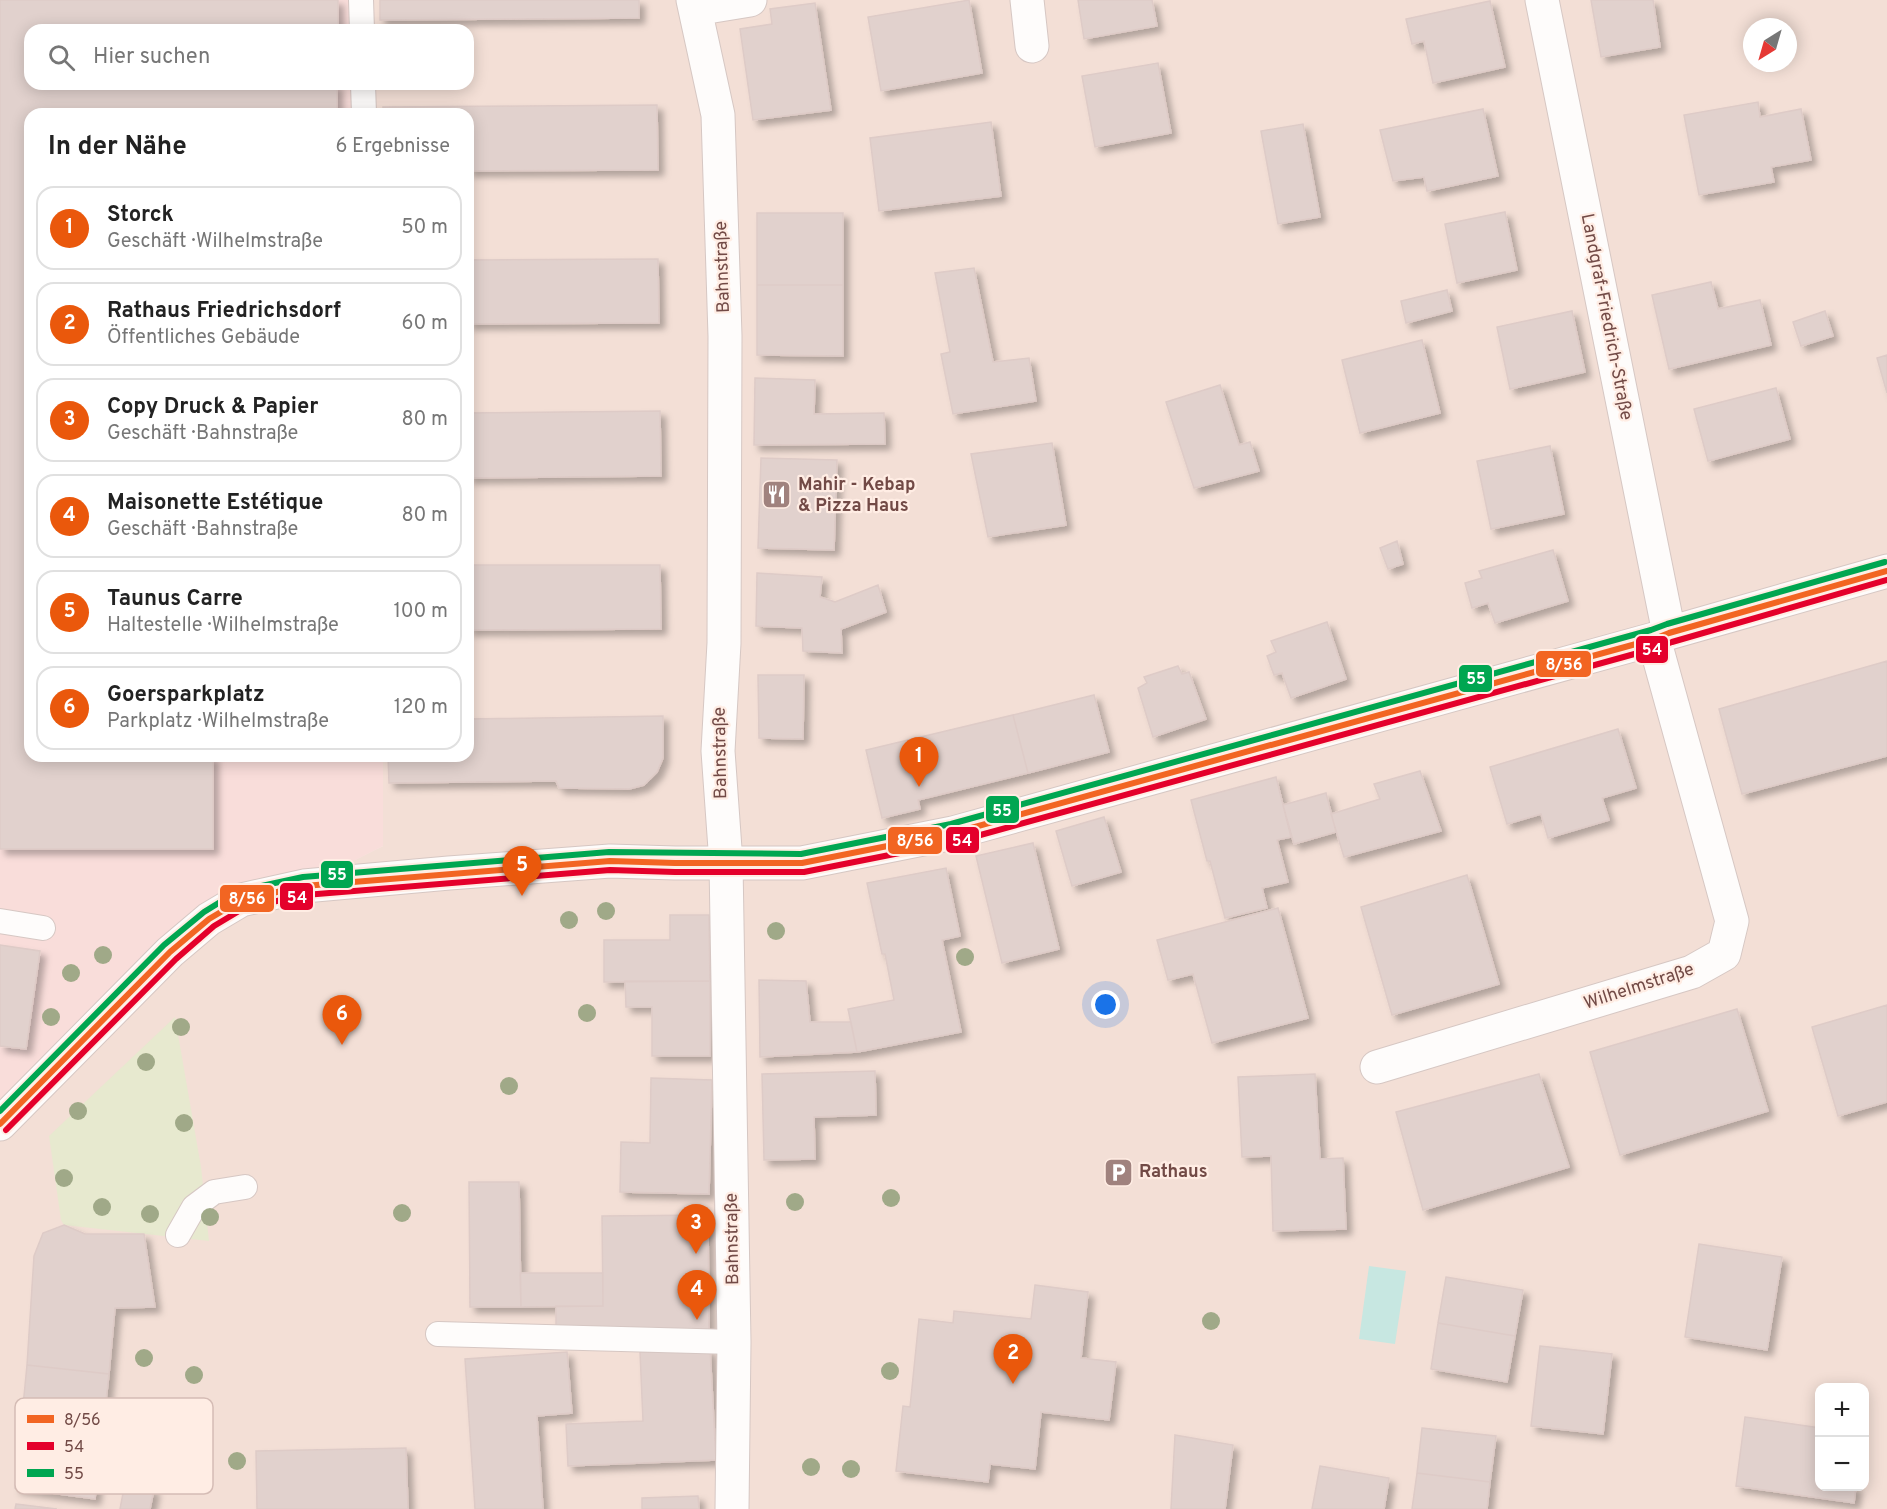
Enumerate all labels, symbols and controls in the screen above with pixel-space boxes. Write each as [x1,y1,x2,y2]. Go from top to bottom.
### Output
north arrow [1743,18,1797,72]
search box [24,24,474,90]
icon: search [45,41,78,74]
text: Hier suchen [93,44,210,71]
text: In der Nähe [48,131,187,164]
text: 6 Ergebnisse [335,134,450,160]
text: Storck [107,202,174,229]
street label: Landgraf-Friedrich-Straße [1575,212,1637,422]
text: 1 [66,215,74,241]
text: 50 m [401,215,448,241]
street label: Bahnstraße [710,221,736,313]
text: Geschäft · Wilhelmstraße [107,229,323,255]
text: Rathaus Friedrichsdorf [107,298,341,325]
text: 2 [63,311,76,337]
text: 60 m [402,311,448,337]
text: Öffentliches Gebäude [107,325,300,351]
text: Copy Druck & Papier [107,394,319,421]
text: 3 [64,407,76,433]
text: 80 m [402,407,448,433]
text: Geschäft · Bahnstraße [107,421,298,447]
place label: Mahir - Kebap & Pizza Haus [798,474,915,518]
restaurant icon: Mahir - Kebap & Pizza Haus [761,479,793,511]
text: Maisonette Estétique [107,490,323,517]
text: 4 [63,503,76,529]
text: 80 m [402,503,448,529]
text: Geschäft · Bahnstraße [107,517,298,543]
text: Taunus Carre [107,586,243,613]
text: 5 [63,599,76,625]
text: 100 m [393,599,448,625]
text: Haltestelle · Wilhelmstraße [107,613,339,639]
line badge: 54 [1635,635,1669,664]
text: 54 [1642,641,1662,661]
line badge: 8/56 [1535,650,1592,678]
text: 8/56 [1545,656,1583,676]
line badge: 55 [1458,664,1493,693]
text: 55 [1466,670,1486,690]
text: Goersparkplatz [107,682,265,709]
text: 6 [63,695,76,721]
text: 120 m [394,695,448,721]
street label: Bahnstraße [709,707,733,799]
text: Parkplatz · Wilhelmstraße [107,709,329,735]
pin: 1 [900,738,938,787]
line badge: 55 [985,795,1020,824]
text: 55 [992,802,1012,822]
line badge: 8/56 [887,826,943,855]
line badge: 54 [945,826,980,854]
text: 8/56 [896,832,934,852]
text: 54 [952,832,972,852]
pin: 5 [502,846,542,896]
line badge: 55 [320,860,354,889]
text: 55 [327,866,347,886]
line badge: 54 [279,882,314,911]
line badge: 8/56 [219,884,275,913]
text: 54 [287,889,307,909]
text: 8/56 [228,890,266,910]
street label: Wilhelmstraße [1581,958,1697,1016]
your location [1091,990,1120,1019]
pin: 6 [322,996,362,1045]
parking icon: Rathaus [1102,1156,1134,1188]
place label: Rathaus [1139,1161,1208,1184]
street label: Bahnstraße [721,1193,745,1285]
pin: 3 [676,1204,716,1254]
pin: 4 [678,1270,716,1320]
pin: 2 [994,1334,1032,1384]
map controls [1815,1383,1869,1491]
button: + [1815,1383,1869,1437]
legend [15,1398,213,1494]
text: 8/56 [64,1411,101,1431]
button: − [1815,1437,1869,1491]
text: 54 [64,1438,84,1458]
text: 55 [64,1465,84,1485]

